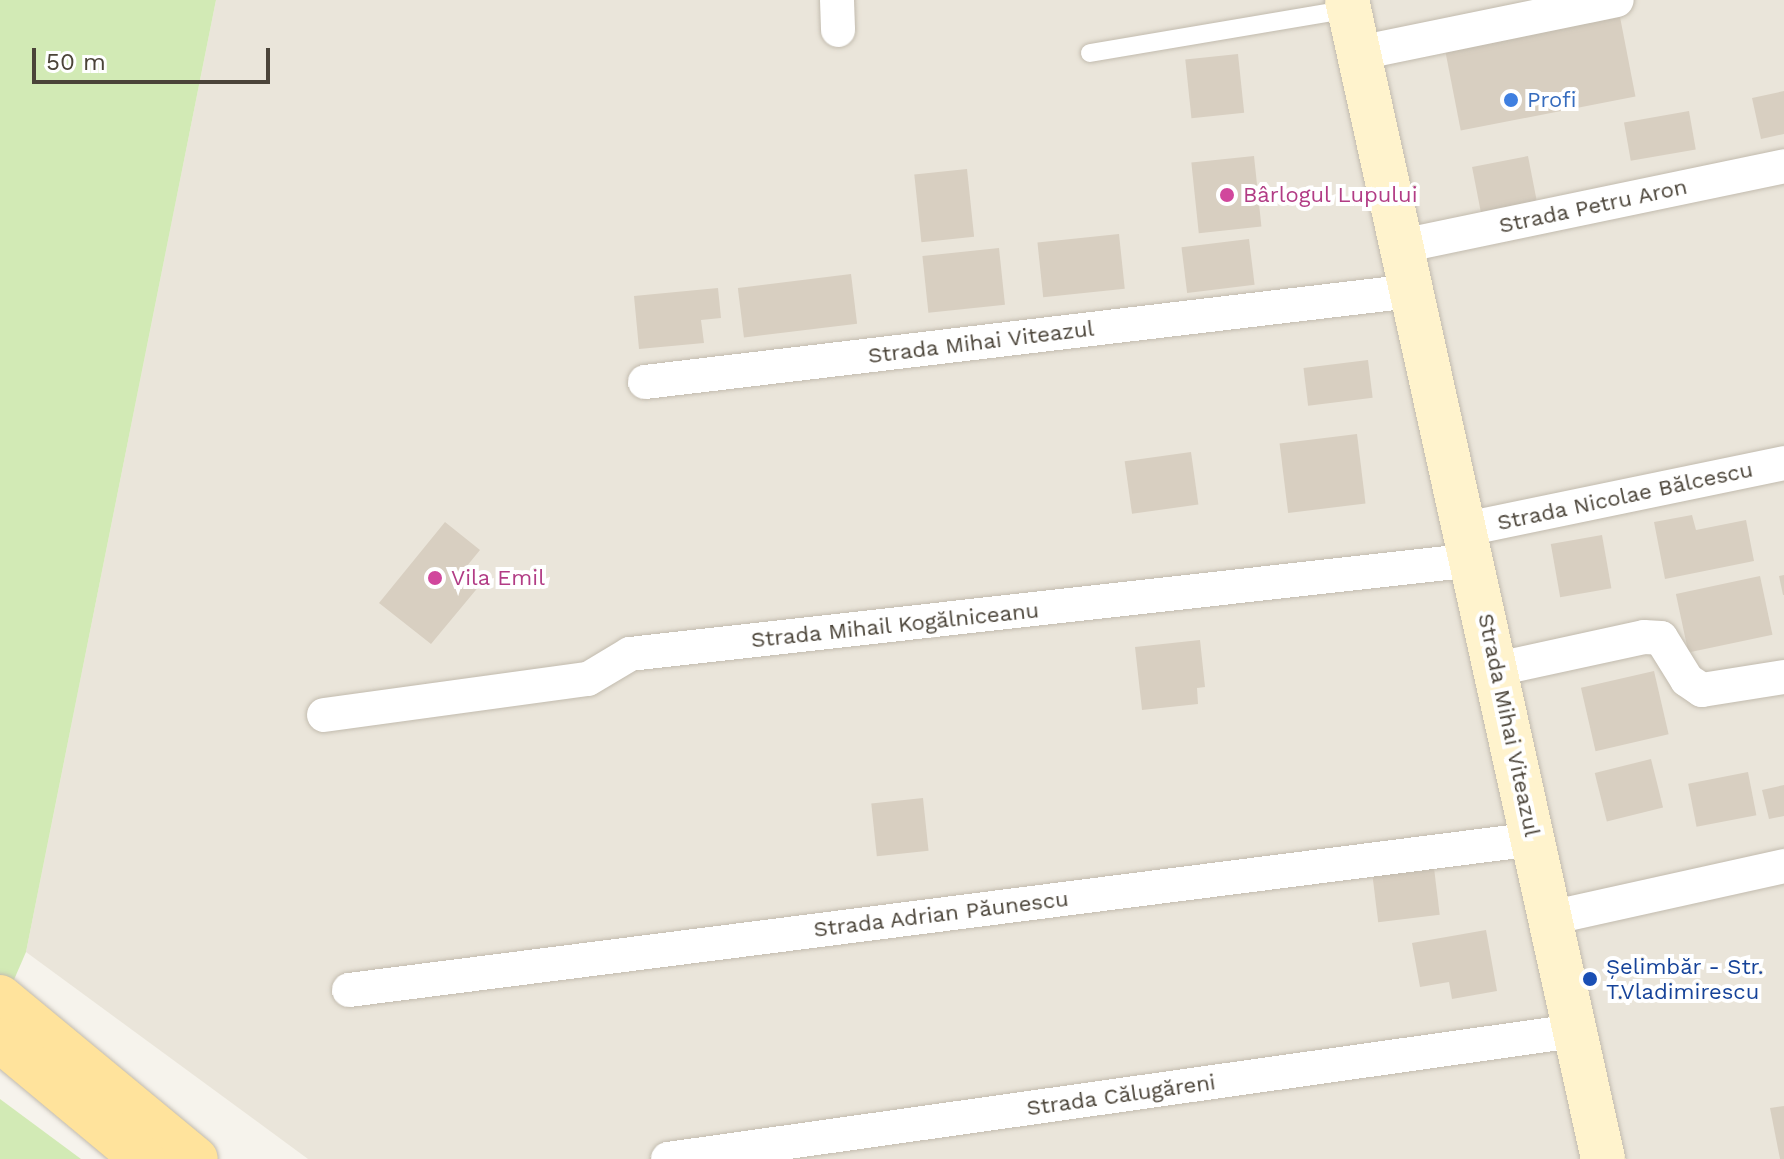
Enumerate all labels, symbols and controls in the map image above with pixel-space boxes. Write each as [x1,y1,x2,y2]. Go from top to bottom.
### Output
scale bar [36,32,274,82]
text: 50 m [46,48,106,76]
place label: Profi [1527,87,1577,113]
marker: Profi [1502,91,1520,109]
street label: Strada Petru Aron [1496,173,1690,239]
place label: Bârlogul Lupului [1243,182,1418,208]
marker: Bârlogul Lupului [1218,186,1236,204]
street label: Strada Mihai Viteazul [866,315,1096,369]
street label: Strada Nicolae Bălcescu [1495,456,1755,536]
place label: Vila Emil [451,565,545,591]
marker: Vila Emil [426,569,444,587]
street label: Strada Mihail Kogălniceanu [749,597,1041,653]
street label: Strada Mihai Viteazul [1472,610,1546,840]
street label: Strada Adrian Păunescu [811,885,1071,943]
place label: Șelimbăr - Str. T.Vladimirescu [1606,953,1764,1004]
marker: Șelimbăr - Str. T.Vladimirescu [1581,970,1599,988]
street label: Strada Călugăreni [1025,1069,1217,1121]

